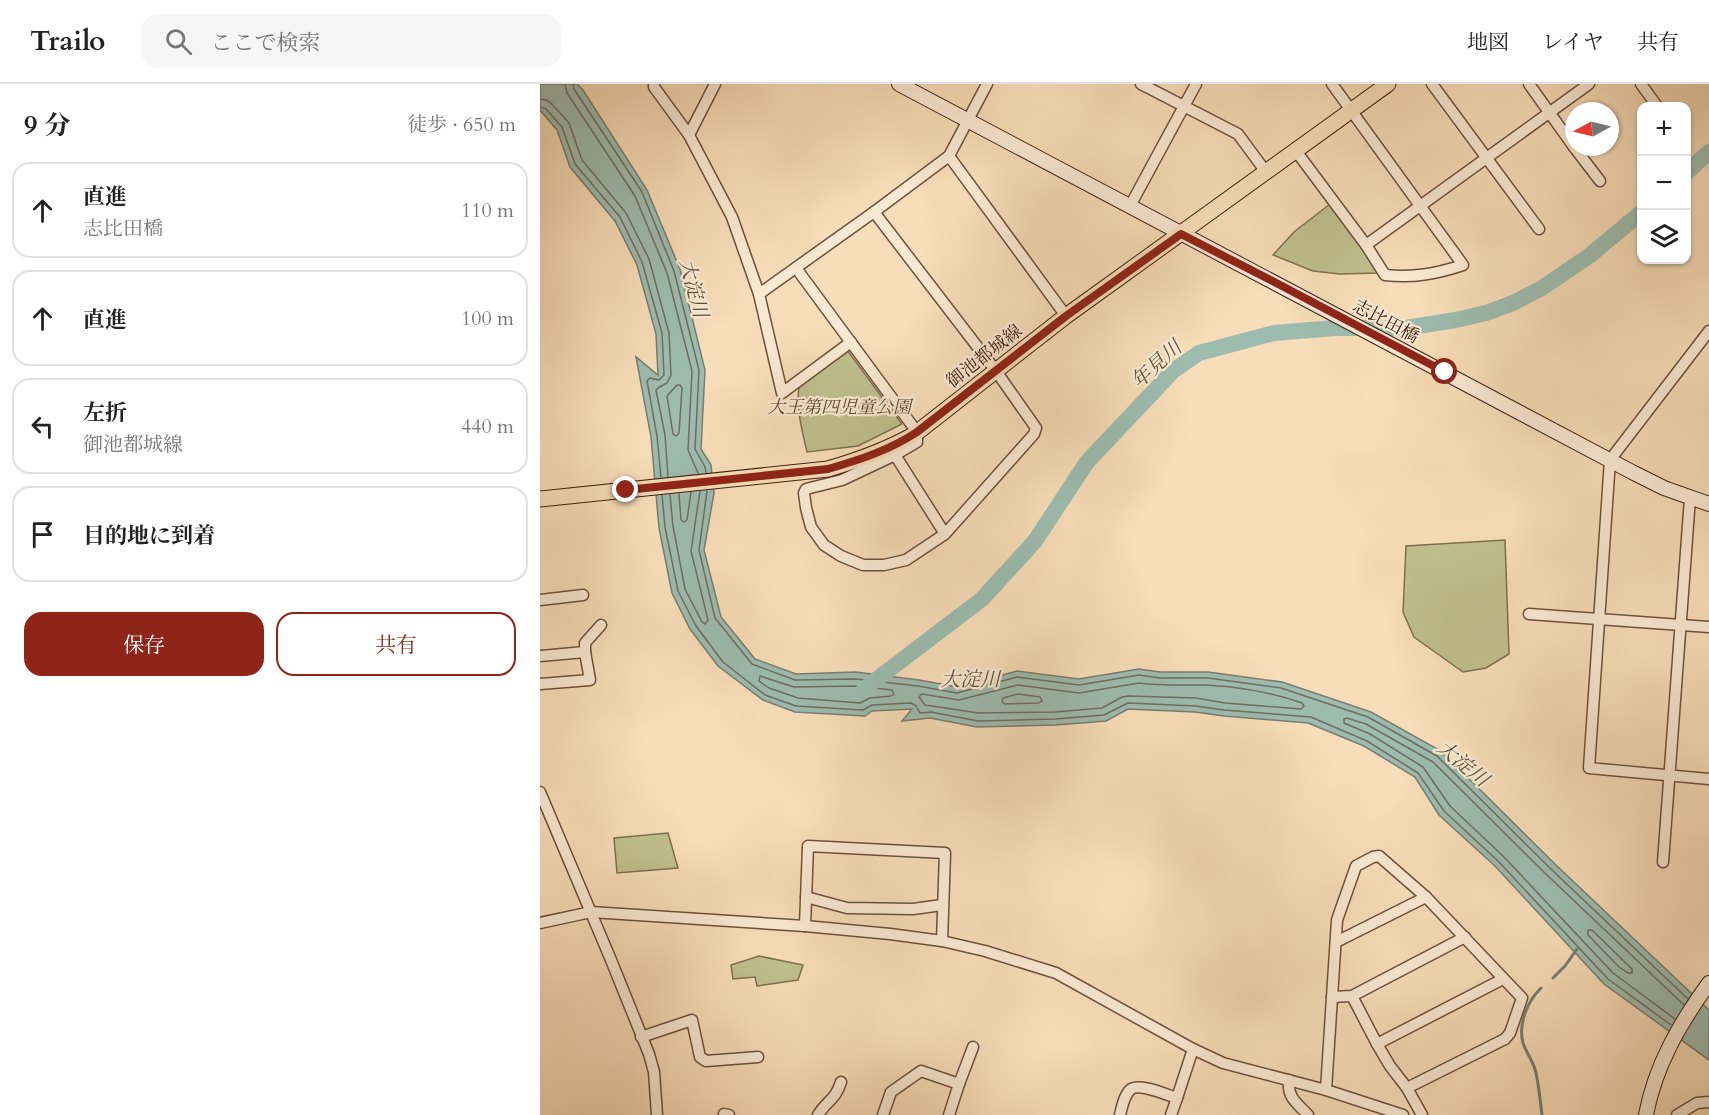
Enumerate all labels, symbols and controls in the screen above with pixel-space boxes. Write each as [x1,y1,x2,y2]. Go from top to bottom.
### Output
search box [141,14,561,68]
text: Trailo [30,22,105,60]
icon: search [162,25,195,58]
text: ここで検索 [210,28,320,58]
text: 地図 [1467,28,1509,57]
text: レイヤ [1542,28,1604,57]
text: 共有 [1637,28,1679,57]
north arrow [1565,102,1619,156]
map controls [1637,102,1691,264]
button: + [1637,102,1691,156]
text: 9 分 [24,108,70,143]
text: 徒歩 · 650 m [407,111,516,138]
button: − [1637,156,1691,210]
text: 直進 [83,182,127,212]
icon: ahead [26,194,59,227]
text: 110 m [461,197,514,224]
button: layers [1637,210,1691,264]
text: 志比田橋 [83,215,163,242]
water label: 大淀川 [673,256,715,323]
street label: 志比田橋 [1348,294,1423,349]
icon: ahead [26,302,59,335]
text: 直進 [83,305,127,335]
text: 100 m [461,305,514,332]
street label: 御池都城線 [941,319,1027,394]
water label: 年見川 [1125,333,1189,394]
route start [1431,358,1457,384]
park label: 大王第四児童公園 [767,395,914,420]
text: 左折 [83,398,127,428]
icon: left [26,410,59,443]
text: 440 m [461,413,514,440]
text: 御池都城線 [83,431,183,458]
route end [612,476,638,502]
icon: arrive [26,518,59,551]
text: 目的地に到着 [83,521,215,551]
button: 保存 [24,612,264,676]
button: 共有 [276,612,516,676]
water label: 大淀川 [940,666,1002,693]
water label: 大淀川 [1431,734,1496,794]

